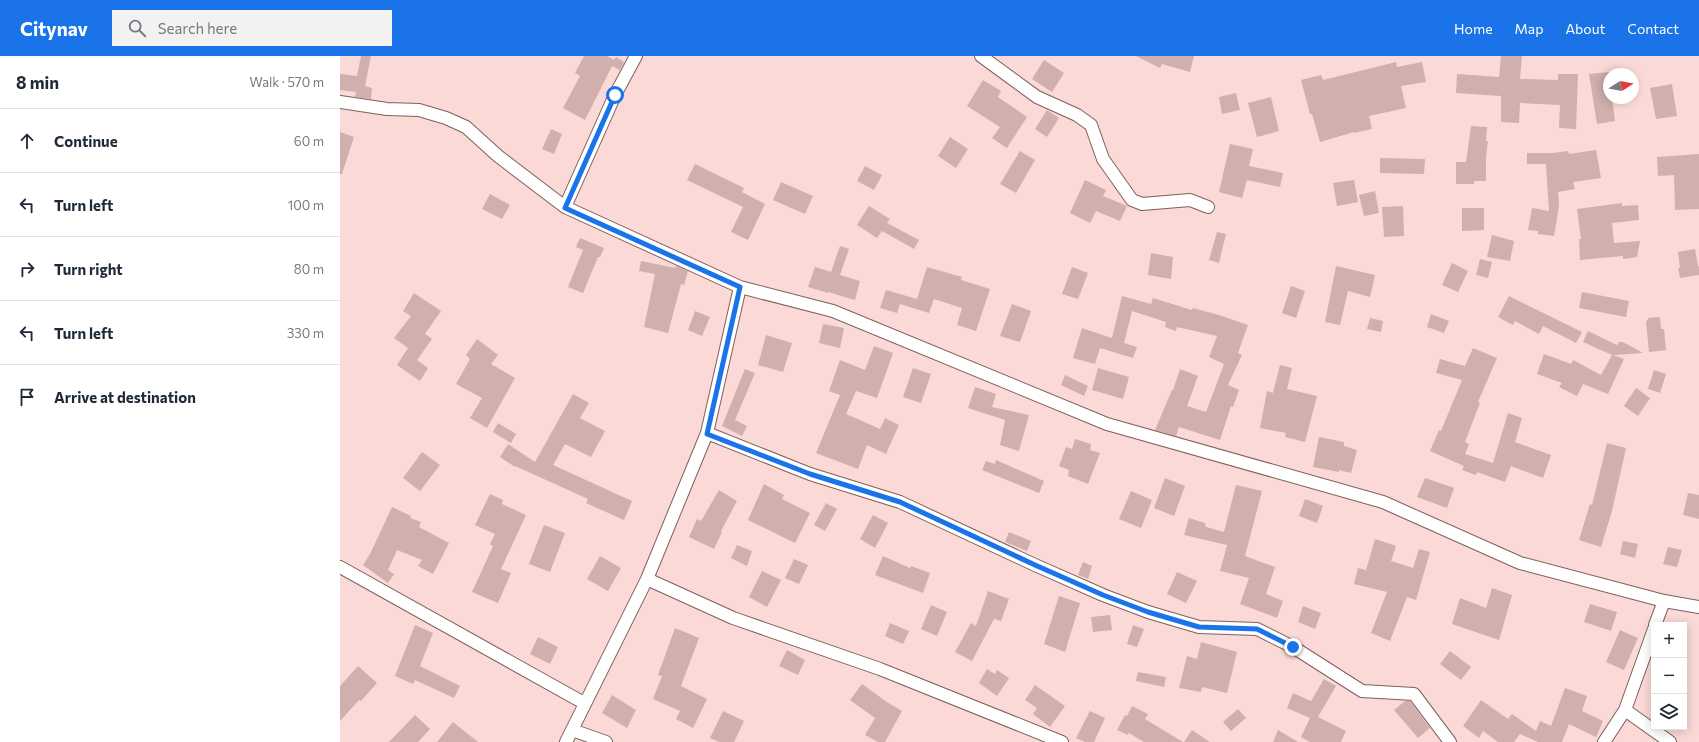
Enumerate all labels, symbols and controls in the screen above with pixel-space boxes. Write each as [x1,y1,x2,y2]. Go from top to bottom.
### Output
search box [112,10,392,46]
text: Citynav [20,17,88,40]
icon: search [126,17,148,39]
text: Search here [158,19,237,37]
text: Home [1454,20,1493,37]
text: Map [1515,20,1543,37]
text: About [1565,20,1605,37]
text: Contact [1627,20,1679,37]
north arrow [1603,68,1639,104]
text: 8 min [16,72,59,93]
text: Walk · 570 m [250,74,324,90]
route start [606,86,624,104]
icon: ahead [16,130,38,152]
text: Continue [54,132,118,150]
text: 60 m [294,133,324,149]
icon: left [16,194,38,216]
text: Turn left [54,196,113,214]
text: 100 m [288,197,324,213]
icon: right [16,258,38,280]
text: Turn right [54,260,123,278]
text: 80 m [294,261,324,277]
icon: left [16,322,38,344]
text: Turn left [54,324,113,342]
text: 330 m [287,325,324,341]
icon: arrive [16,386,38,408]
text: Arrive at destination [54,388,196,406]
map controls [1651,622,1687,730]
button: + [1651,622,1687,658]
route end [1284,638,1302,656]
button: − [1651,658,1687,694]
button: layers [1651,694,1687,730]

